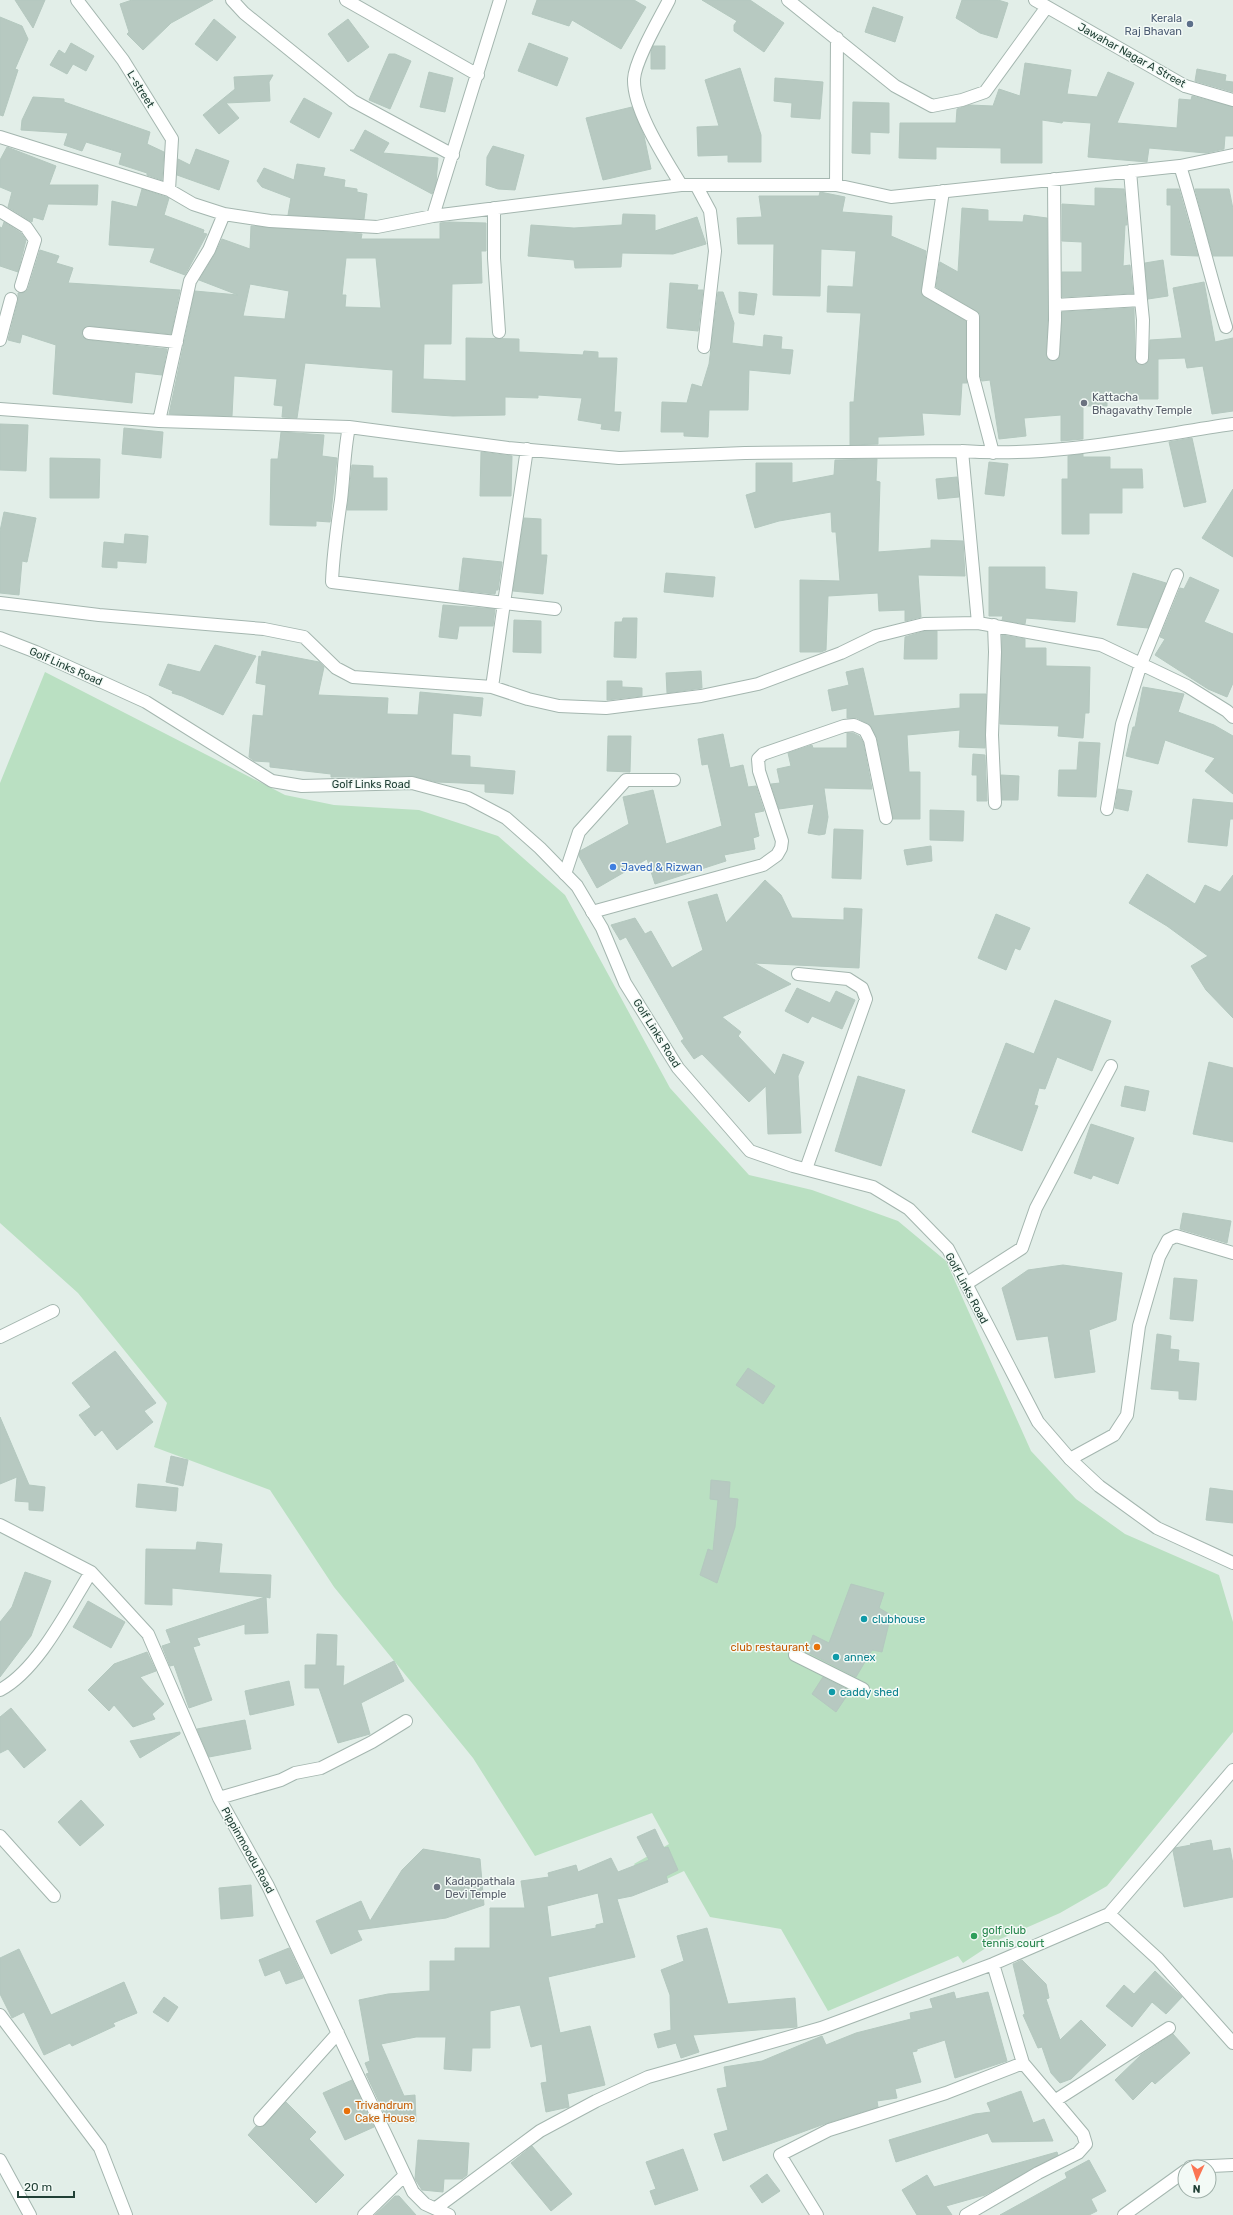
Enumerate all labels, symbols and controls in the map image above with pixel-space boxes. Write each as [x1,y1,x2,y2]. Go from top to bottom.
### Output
place label: Kerala Raj Bhavan [1125,12,1182,38]
marker: Kerala Raj Bhavan [1185,19,1195,29]
street label: Jawahar Nagar A Street [1076,20,1189,91]
street label: L-street [124,68,157,111]
place label: Kattacha Bhagavathy Temple [1092,391,1192,417]
marker: Kattacha Bhagavathy Temple [1079,398,1089,408]
street label: Golf Links Road [27,645,104,688]
street label: Golf Links Road [332,778,410,791]
place label: Javed & Rizwan [621,861,702,874]
marker: Javed & Rizwan [608,862,618,872]
street label: Golf Links Road [630,996,683,1070]
street label: Golf Links Road [942,1250,991,1326]
place label: clubhouse [872,1613,925,1626]
marker: clubhouse [859,1614,869,1624]
place label: club restaurant [731,1641,810,1654]
marker: club restaurant [812,1642,822,1652]
place label: annex [844,1651,875,1664]
marker: annex [831,1652,841,1662]
place label: caddy shed [840,1686,899,1699]
marker: caddy shed [827,1687,837,1697]
street label: Pippinmoodu Road [218,1805,277,1896]
place label: Kadappathala Devi Temple [445,1875,515,1901]
marker: Kadappathala Devi Temple [432,1882,442,1892]
place label: golf club tennis court [982,1924,1045,1950]
marker: golf club tennis court [969,1931,979,1941]
place label: Trivandrum Cake House [355,2099,415,2125]
marker: Trivandrum Cake House [342,2106,352,2116]
north arrow [1177,2159,1217,2199]
scale bar [18,2173,74,2199]
text: 20 m [24,2180,52,2194]
text: N [1192,2182,1201,2195]

